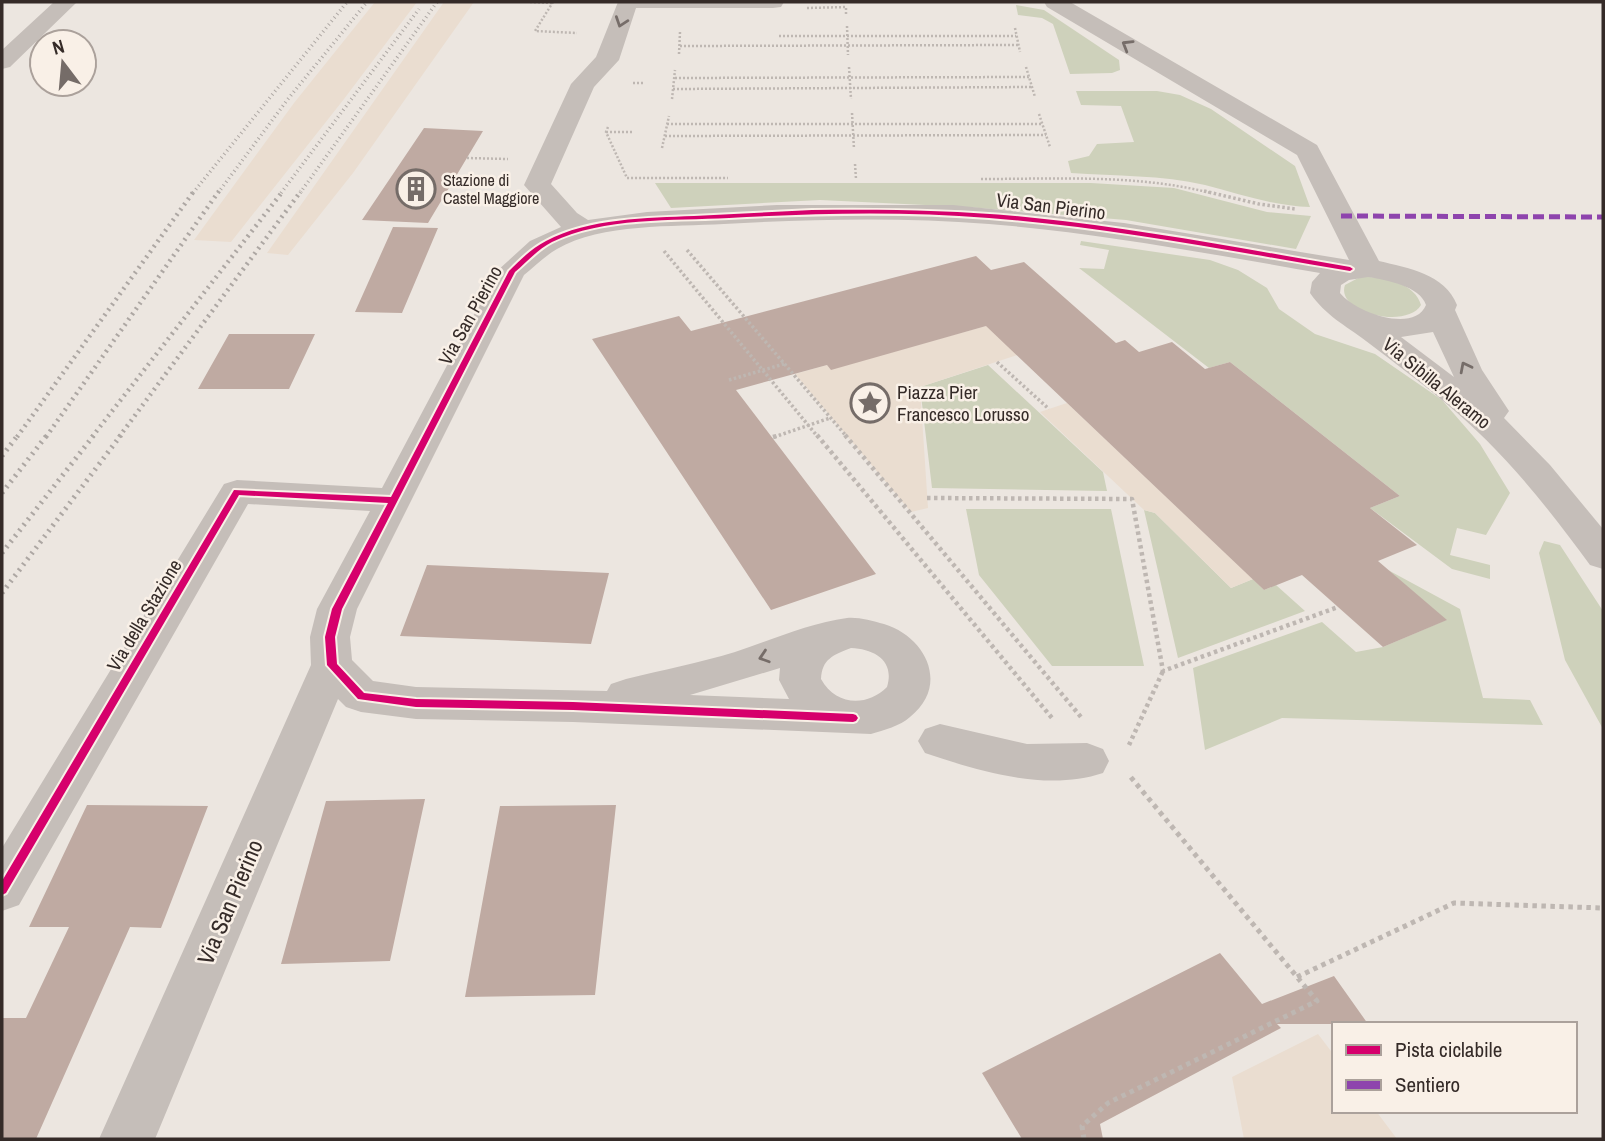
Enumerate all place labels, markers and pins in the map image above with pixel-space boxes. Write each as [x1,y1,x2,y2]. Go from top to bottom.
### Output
building icon: Stazione di Castel Maggiore [395,168,437,210]
place label: Stazione di Castel Maggiore [443,169,539,209]
place label: Piazza Pier Francesco Lorusso [897,379,1030,427]
place icon: Piazza Pier Francesco Lorusso [849,382,891,424]

